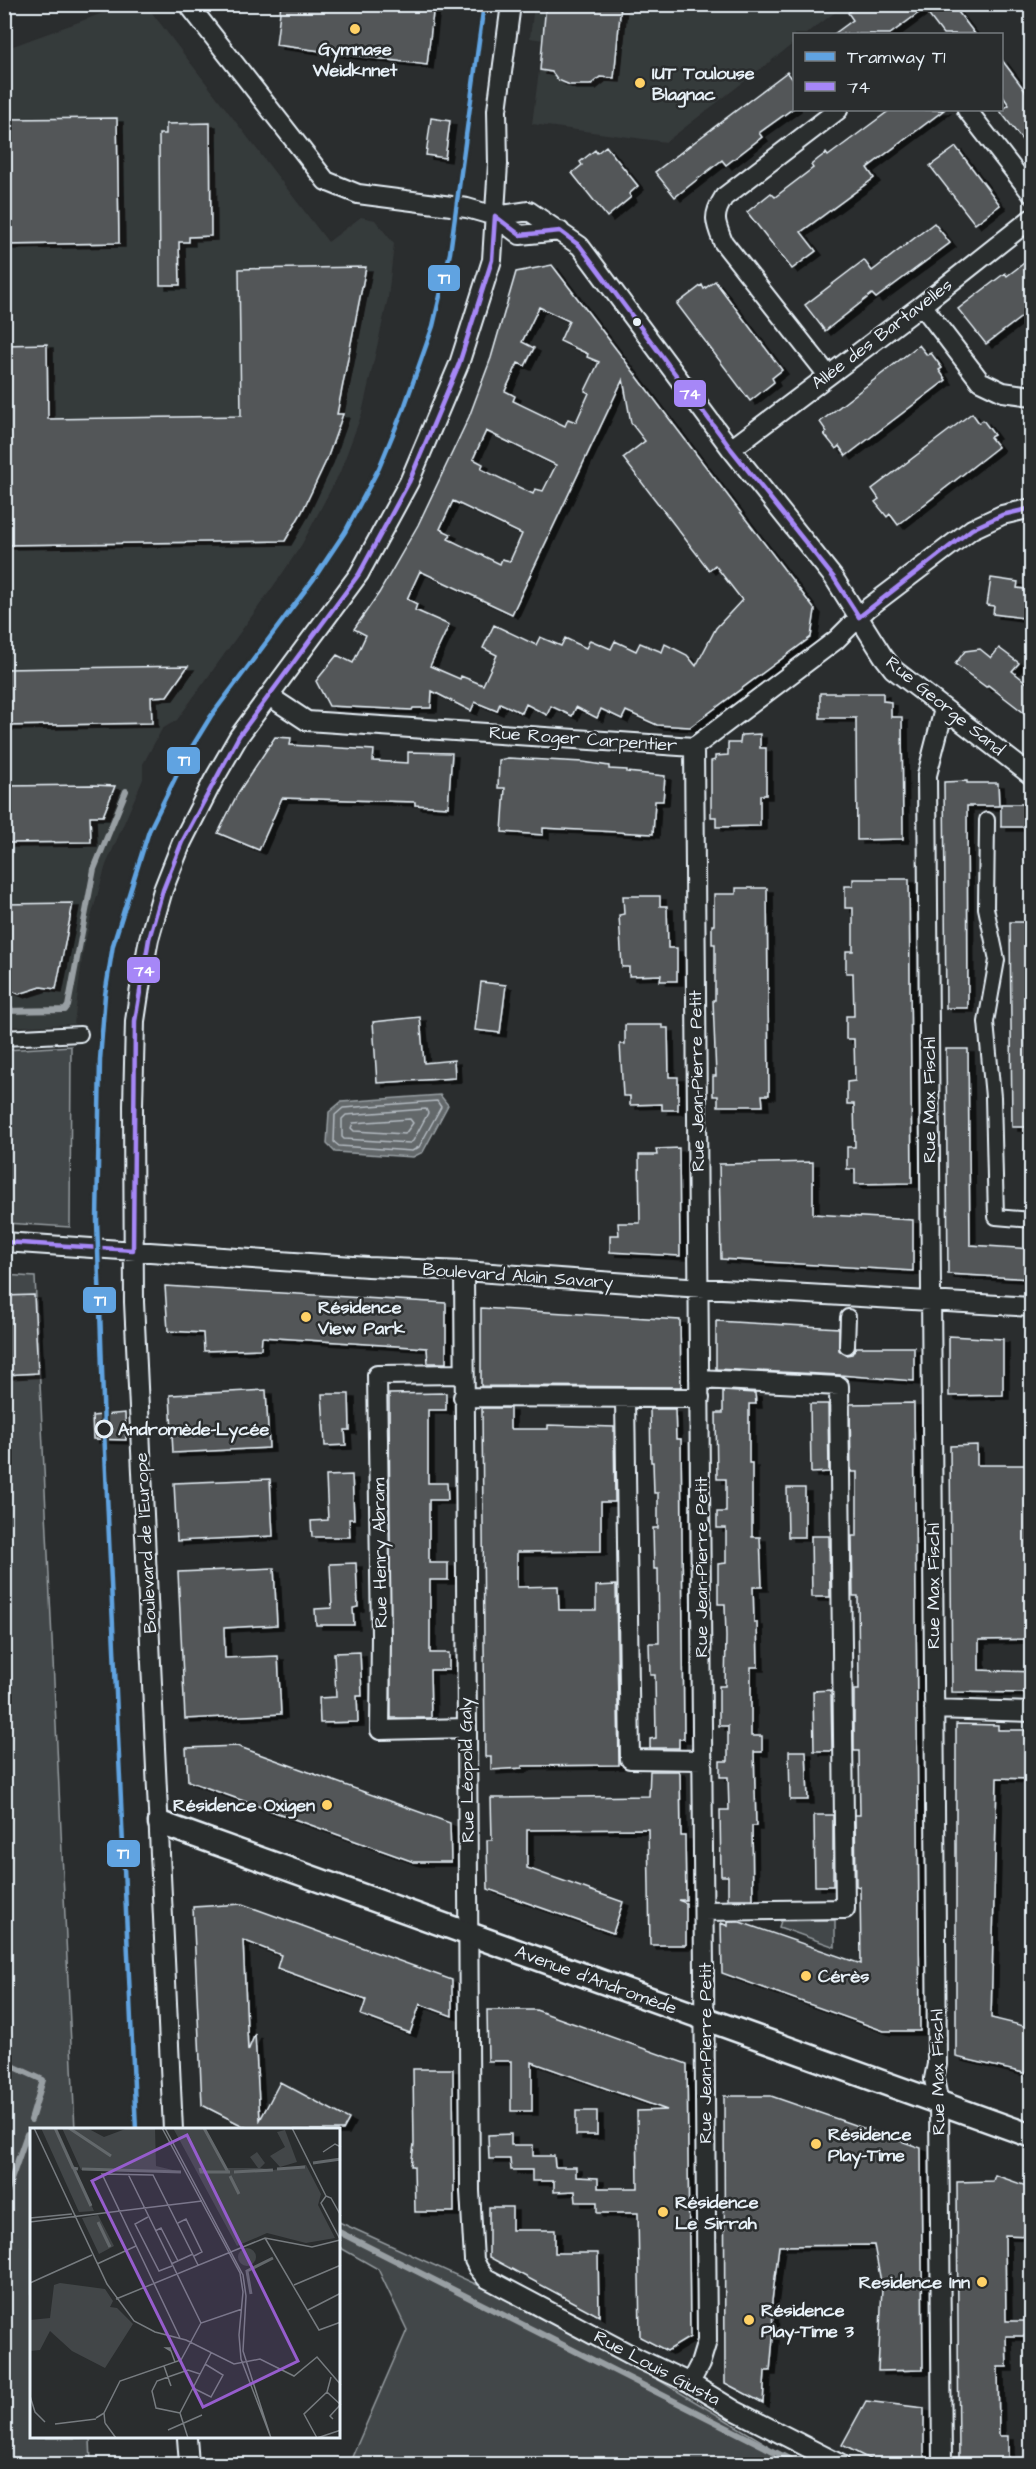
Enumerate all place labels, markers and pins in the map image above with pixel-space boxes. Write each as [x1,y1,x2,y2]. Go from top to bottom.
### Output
marker: Gymnase Weidknnet [348,22,362,36]
place label: Gymnase Weidknnet [312,37,398,83]
place label: IUT Toulouse Blagnac [652,61,755,108]
marker: IUT Toulouse Blagnac [633,76,647,90]
unlabelled marker [631,316,643,328]
place label: Résidence View Park [317,1295,406,1341]
marker: Résidence View Park [299,1310,313,1324]
place label: Andromède-Lycée [118,1417,270,1443]
marker: Andromède-Lycée [95,1420,113,1438]
place label: Résidence Oxigen [173,1793,315,1819]
marker: Résidence Oxigen [320,1798,334,1812]
place label: Cérès [818,1964,869,1989]
marker: Cérès [799,1969,813,1983]
place label: Résidence Play-Time [828,2122,912,2169]
marker: Résidence Play-Time [809,2137,823,2151]
place label: Résidence Le Sirrah [675,2190,759,2236]
marker: Résidence Le Sirrah [656,2205,670,2219]
place label: Residence Inn [859,2270,970,2295]
marker: Residence Inn [975,2275,989,2289]
place label: Résidence Play-Time 3 [761,2298,855,2345]
marker: Résidence Play-Time 3 [742,2313,756,2327]

